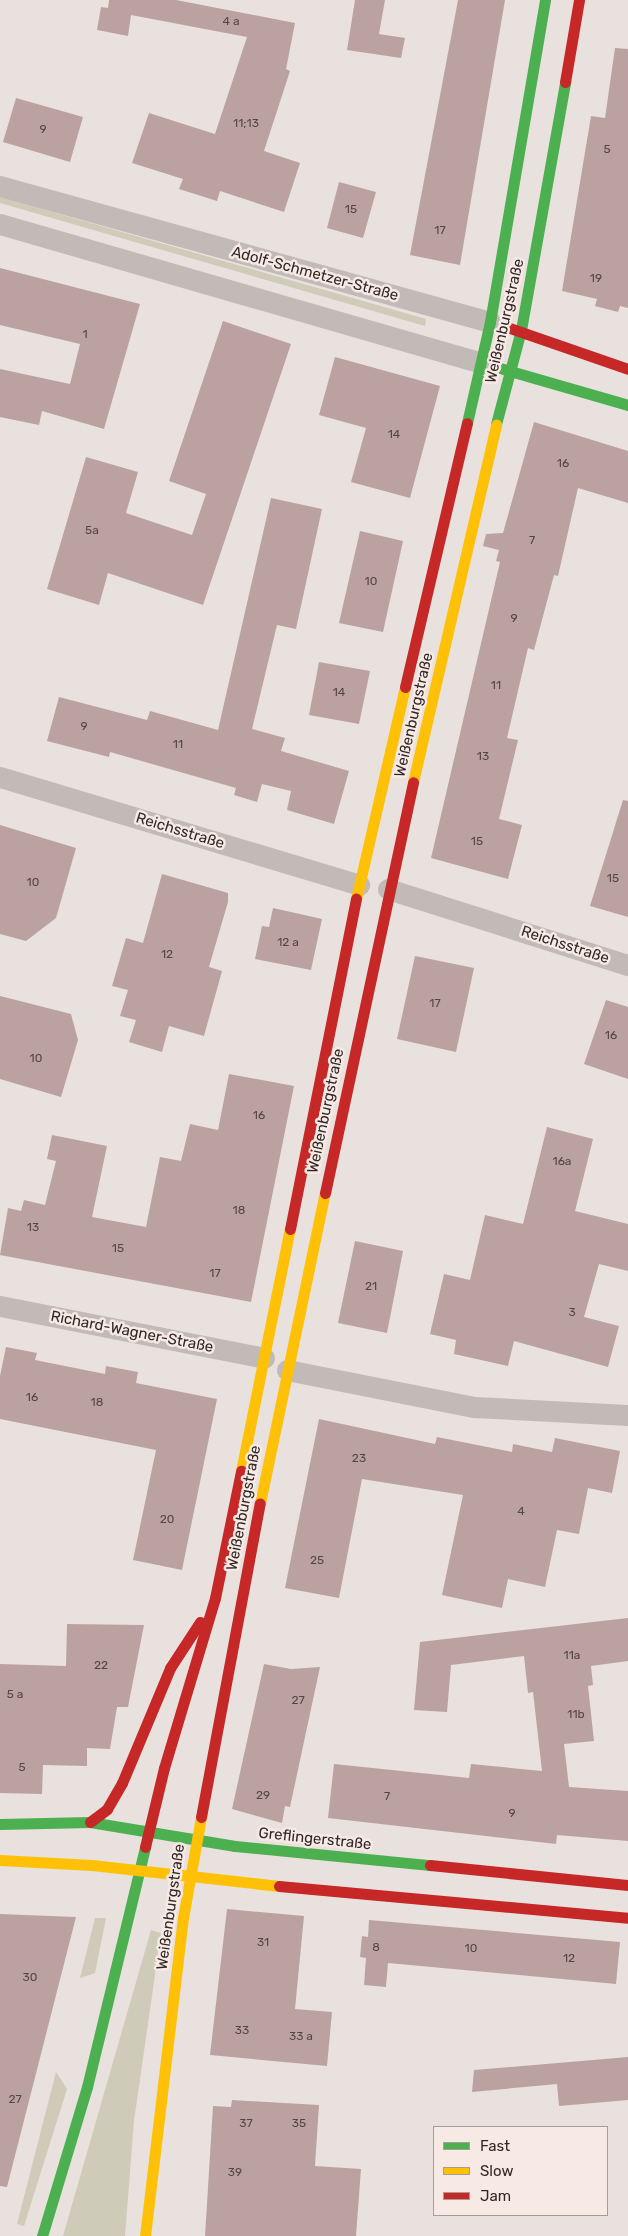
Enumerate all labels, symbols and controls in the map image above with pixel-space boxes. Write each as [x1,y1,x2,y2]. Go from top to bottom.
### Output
house number: 4 a [222,15,240,29]
house number: 11;13 [233,117,259,131]
house number: 9 [39,123,47,137]
house number: 5 [603,143,611,157]
house number: 15 [345,203,357,217]
house number: 17 [434,224,446,238]
street label: Adolf-Schmetzer-Straße [230,243,400,305]
street label: Weißenburgstraße [482,257,528,385]
house number: 19 [590,272,602,286]
house number: 1 [82,328,88,342]
house number: 14 [388,428,400,442]
house number: 16 [557,457,569,471]
house number: 5a [85,524,99,538]
house number: 7 [529,534,535,548]
house number: 10 [365,575,377,589]
house number: 9 [510,612,518,626]
street label: Weißenburgstraße [391,651,437,779]
house number: 11 [491,679,501,693]
house number: 14 [333,686,345,700]
house number: 9 [80,720,88,734]
house number: 11 [173,738,183,752]
house number: 13 [477,750,489,764]
street label: Reichsstraße [134,809,226,853]
house number: 15 [471,835,483,849]
house number: 15 [607,872,619,886]
house number: 10 [27,876,39,890]
street label: Reichsstraße [519,922,611,968]
house number: 12 a [277,936,299,950]
house number: 12 [161,948,173,962]
house number: 17 [429,997,441,1011]
house number: 16 [605,1029,617,1043]
street label: Weißenburgstraße [304,1047,348,1175]
house number: 10 [30,1052,42,1066]
house number: 16 [253,1109,265,1123]
house number: 16a [553,1155,571,1169]
house number: 18 [233,1204,245,1218]
house number: 13 [27,1221,39,1235]
house number: 15 [112,1242,124,1256]
house number: 17 [209,1267,221,1281]
house number: 21 [365,1280,377,1294]
house number: 3 [568,1306,576,1320]
street label: Richard-Wagner-Straße [49,1307,215,1357]
house number: 16 [26,1391,38,1405]
house number: 18 [91,1396,103,1410]
street label: Weißenburgstraße [223,1444,265,1572]
house number: 23 [352,1452,366,1466]
house number: 4 [517,1505,525,1519]
house number: 20 [160,1513,174,1527]
house number: 25 [310,1554,324,1568]
house number: 11a [564,1649,580,1663]
house number: 22 [94,1659,108,1673]
house number: 5 a [7,1688,23,1702]
house number: 27 [291,1694,305,1708]
house number: 11b [567,1708,585,1722]
house number: 5 [18,1761,26,1775]
house number: 29 [256,1789,270,1803]
house number: 7 [384,1790,390,1804]
house number: 9 [508,1807,516,1821]
street label: Greflingerstraße [258,1824,372,1854]
street label: Weißenburgstraße [153,1843,189,1971]
house number: 31 [257,1936,269,1950]
house number: 8 [372,1941,380,1955]
house number: 10 [465,1942,477,1956]
house number: 12 [563,1952,575,1966]
house number: 30 [23,1971,37,1985]
house number: 33 [235,2024,249,2038]
house number: 33 a [289,2030,313,2044]
house number: 27 [8,2093,22,2107]
house number: 37 [239,2117,253,2131]
house number: 35 [292,2117,306,2131]
legend [433,2126,608,2216]
text: Fast [480,2137,510,2155]
text: Slow [480,2162,513,2180]
house number: 39 [228,2166,242,2180]
text: Jam [480,2187,511,2205]

